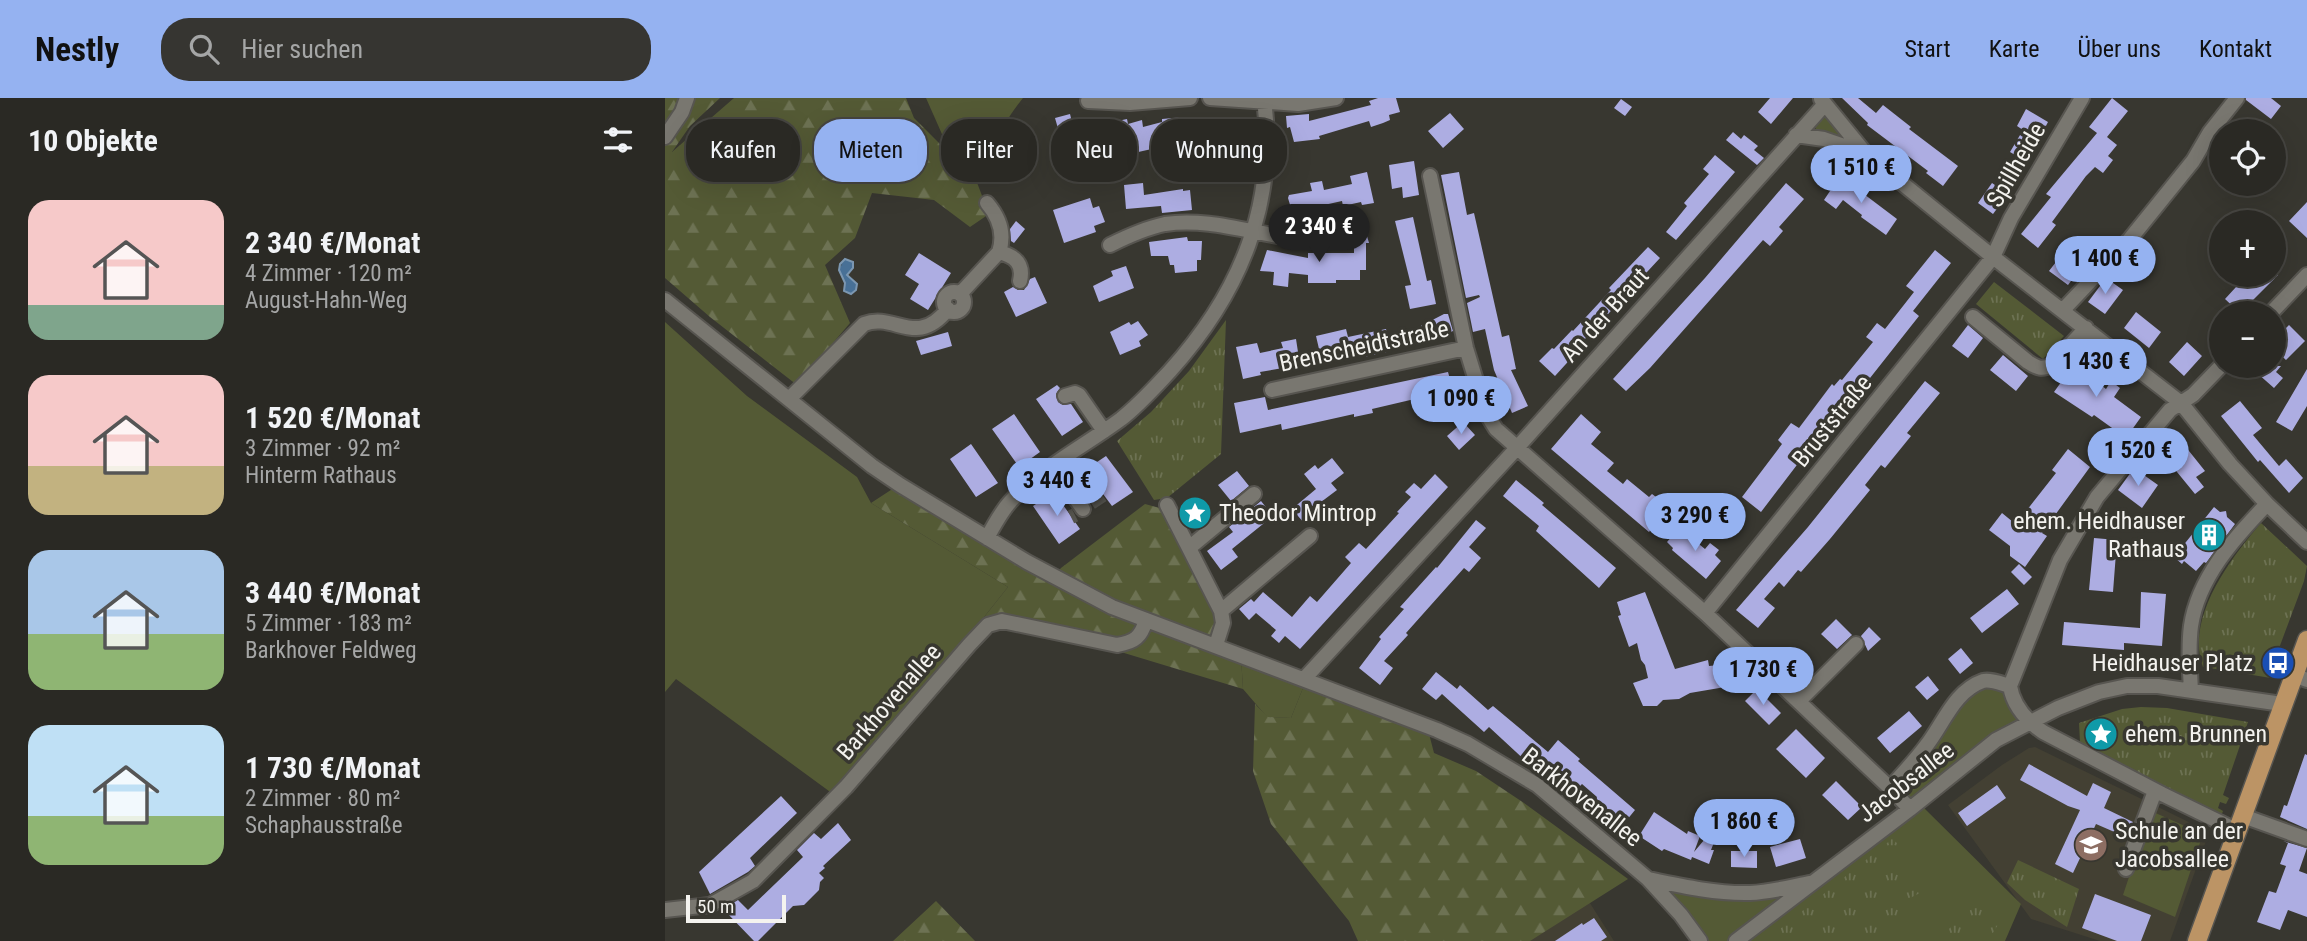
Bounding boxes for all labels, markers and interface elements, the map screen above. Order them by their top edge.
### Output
search box [161,18,651,81]
text: Nestly [35,30,119,69]
icon: search [185,30,223,68]
text: Hier suchen [241,34,363,64]
text: Start [1905,35,1951,63]
text: Karte [1989,35,2039,63]
text: Über uns [2077,35,2161,63]
text: Kontakt [2199,35,2272,63]
street label: Spillheide [1981,118,2051,212]
chip: Kaufen [686,119,800,182]
chip: Mieten [814,119,927,182]
chip: Filter [941,119,1037,182]
chip: Neu [1051,119,1137,182]
chip: Wohnung [1151,119,1287,182]
map controls [2209,119,2286,378]
button: locate [2209,119,2286,196]
icon: filters [599,121,637,159]
text: 10 Objekte [28,123,158,158]
pin: 1 510 € [1796,146,1926,205]
text: 1 510 € [1827,154,1895,181]
pin: 2 340 € [1254,204,1384,264]
button: + [2209,210,2286,287]
text: 2 340 € [1285,213,1353,240]
text: 2 340 €/Monat [245,225,420,260]
icon: home [84,228,168,312]
pin: 1 400 € [2040,236,2170,296]
text: 1 400 € [2071,245,2139,272]
text: 4 Zimmer · 120 m² [245,260,412,287]
street label: An der Braut [1555,262,1655,368]
text: August-Hahn-Weg [245,287,407,314]
button: − [2209,301,2286,378]
street label: Brenscheidtstraße [1277,314,1451,378]
pin: 1 430 € [2031,340,2161,399]
text: 1 430 € [2062,348,2130,375]
street label: Bruststraße [1786,369,1878,473]
pin: 1 090 € [1396,376,1526,436]
text: 1 090 € [1427,385,1495,412]
text: 1 520 €/Monat [245,400,420,435]
icon: home [84,403,168,487]
pin: 1 520 € [2073,428,2203,488]
text: 3 Zimmer · 92 m² [245,435,400,462]
text: 1 520 € [2104,437,2172,464]
pin: 3 440 € [992,458,1122,518]
text: Hinterm Rathaus [245,462,397,489]
text: 3 440 € [1023,467,1091,494]
place icon: Theodor Mintrop [1176,494,1214,532]
pin: 3 290 € [1630,494,1760,553]
place label: Theodor Mintrop [1219,499,1376,527]
text: 3 290 € [1661,502,1729,529]
place label: ehem. Heidhauser Rathaus [2013,507,2185,563]
building icon: ehem. Heidhauser Rathaus [2190,516,2228,554]
text: 3 440 €/Monat [245,575,420,610]
icon: home [84,578,168,662]
text: 5 Zimmer · 183 m² [245,610,412,637]
text: Barkhover Feldweg [245,637,417,664]
street label: Barkhovenallee [831,638,947,766]
bus stop icon: Heidhauser Platz [2259,644,2297,682]
pin: 1 730 € [1698,648,1828,707]
place label: Heidhauser Platz [2092,649,2253,677]
text: 1 730 € [1729,656,1797,683]
place icon: ehem. Brunnen [2082,715,2120,753]
place label: ehem. Brunnen [2125,720,2267,748]
street label: Jacobsallee [1852,736,1960,828]
street label: Barkhovenallee [1517,742,1647,852]
text: 1 730 €/Monat [245,750,420,785]
icon: home [84,753,168,837]
text: 2 Zimmer · 80 m² [245,785,400,812]
pin: 1 860 € [1679,800,1809,859]
text: 1 860 € [1710,808,1778,835]
text: Schaphausstraße [245,812,402,839]
place label: Schule an der Jacobsallee [2115,817,2243,873]
school or university icon: Schule an der Jacobsallee [2072,826,2110,864]
scale bar [686,892,786,924]
text: 50 m [697,895,734,918]

